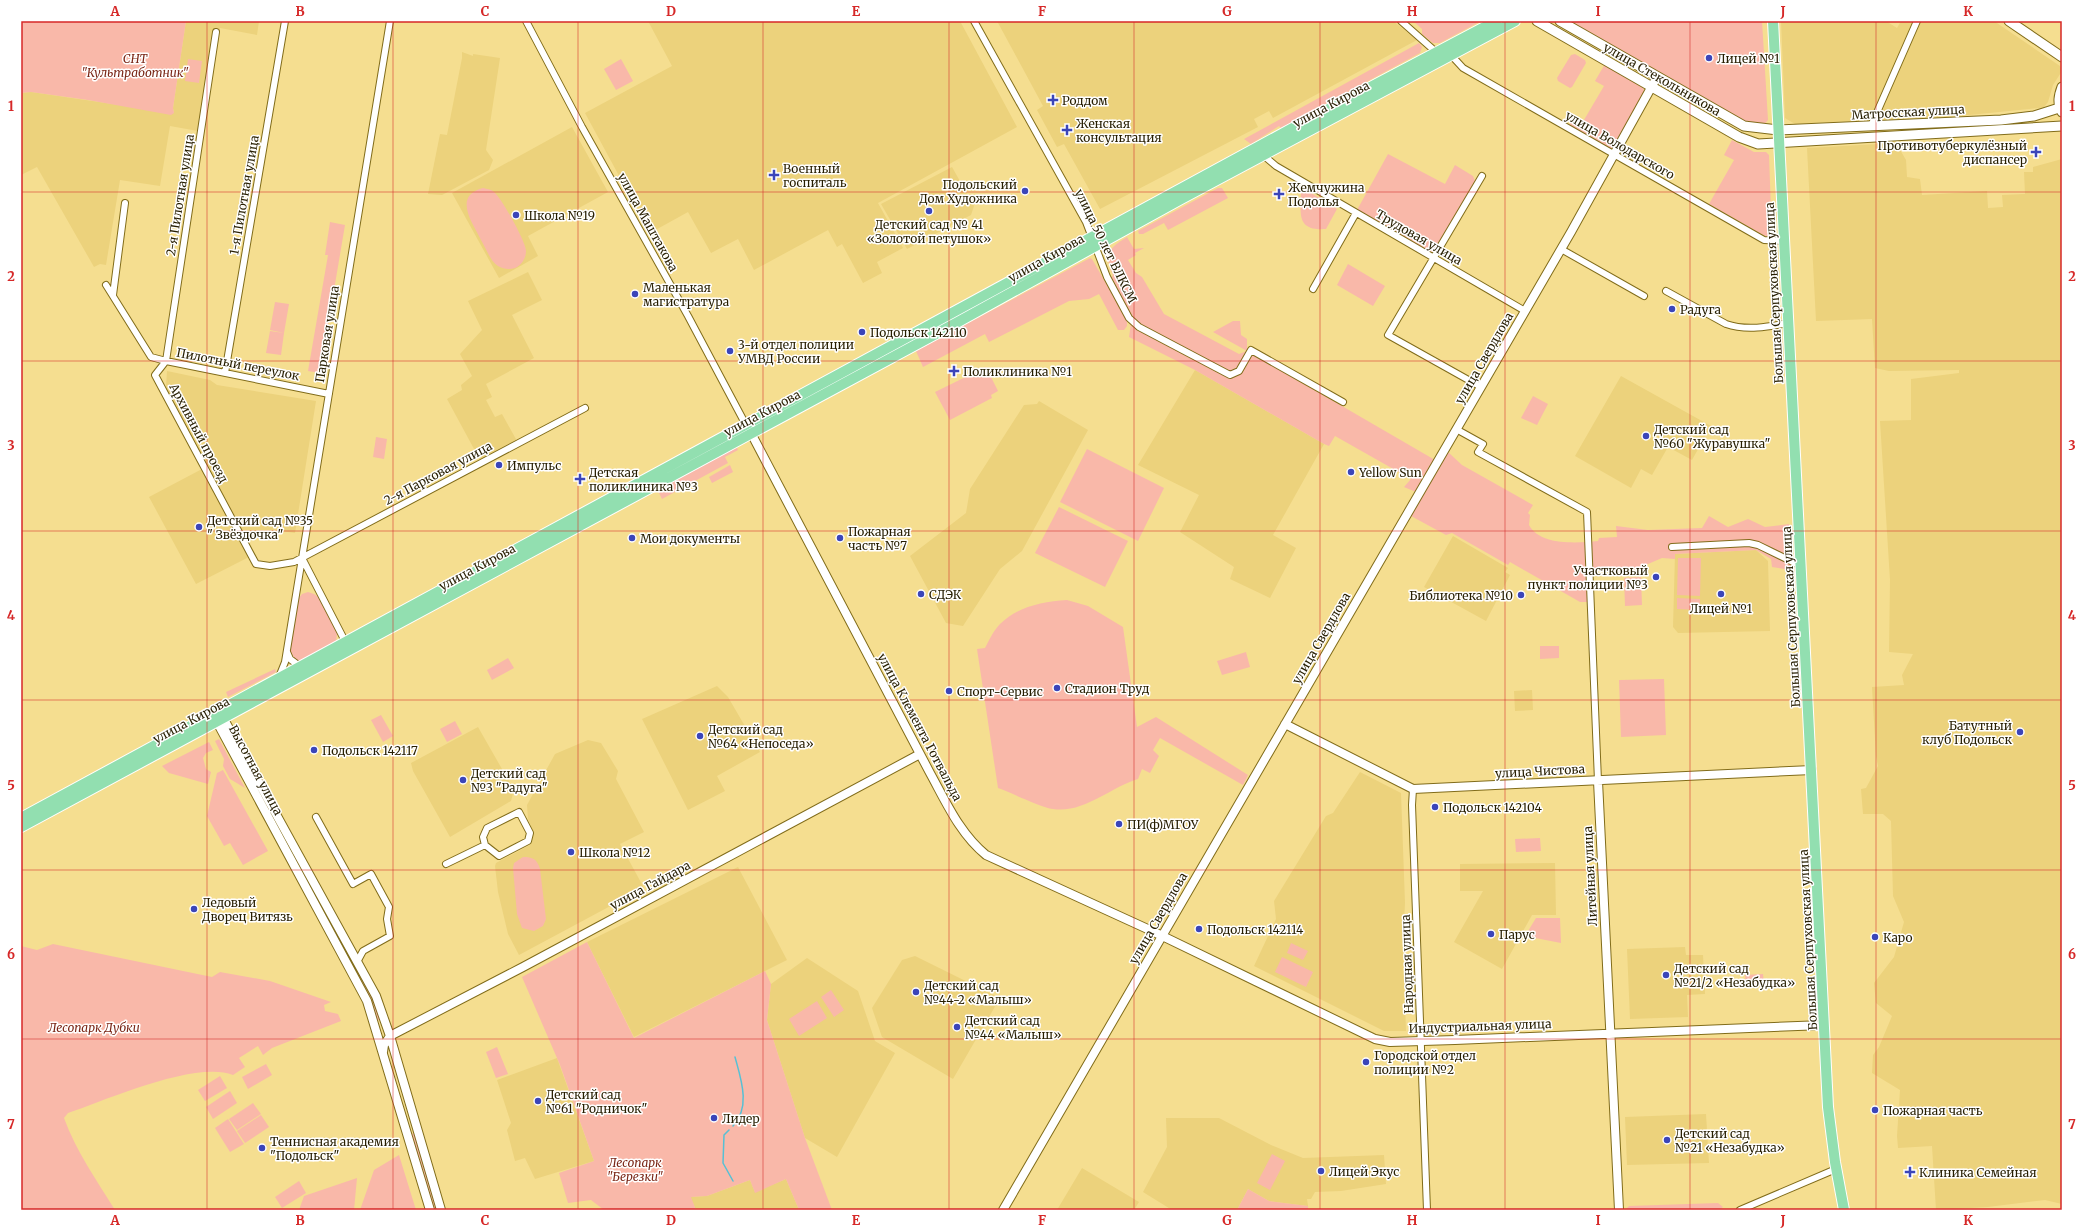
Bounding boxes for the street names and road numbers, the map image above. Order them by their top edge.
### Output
street label: улица Стекольникова [1601,39,1724,119]
street label: улица Кирова [1290,77,1372,130]
street label: Матросская улица [1851,102,1966,122]
street label: улица Володарского [1563,108,1677,182]
street label: 2-я Пилотная улица [163,133,197,257]
street label: 1-я Пилотная улица [226,133,262,256]
street label: улица Маштакова [615,170,682,275]
street label: улица 50 лет ВЛКСМ [1072,186,1140,306]
street label: Большая Серпуховская улица [1762,201,1786,384]
street label: Трудовая улица [1373,206,1465,268]
street label: улица Кирова [1005,231,1087,285]
street label: Парковая улица [312,284,342,384]
street label: улица Свердлова [1452,309,1517,406]
street label: Пилотный переулок [175,345,301,383]
street label: Архивный проезд [166,380,232,485]
street label: улица Кирова [721,386,803,439]
street label: 2-я Парковая улица [381,438,495,508]
street label: Большая Серпуховская улица [1779,525,1803,708]
street label: улица Кирова [436,540,518,593]
street label: улица Свердлова [1289,589,1354,686]
street label: улица Клемента Готвальда [875,651,966,804]
street label: улица Кирова [150,693,232,746]
street label: Высотная улица [226,722,286,818]
street label: улица Чистова [1495,761,1586,781]
street label: Литейная улица [1580,825,1600,926]
street label: Большая Серпуховская улица [1796,848,1820,1031]
street label: улица Гайдара [607,857,693,913]
street label: улица Свердлова [1126,869,1191,966]
street label: Народная улица [1398,914,1416,1014]
street label: Индустриальная улица [1408,1016,1552,1036]

